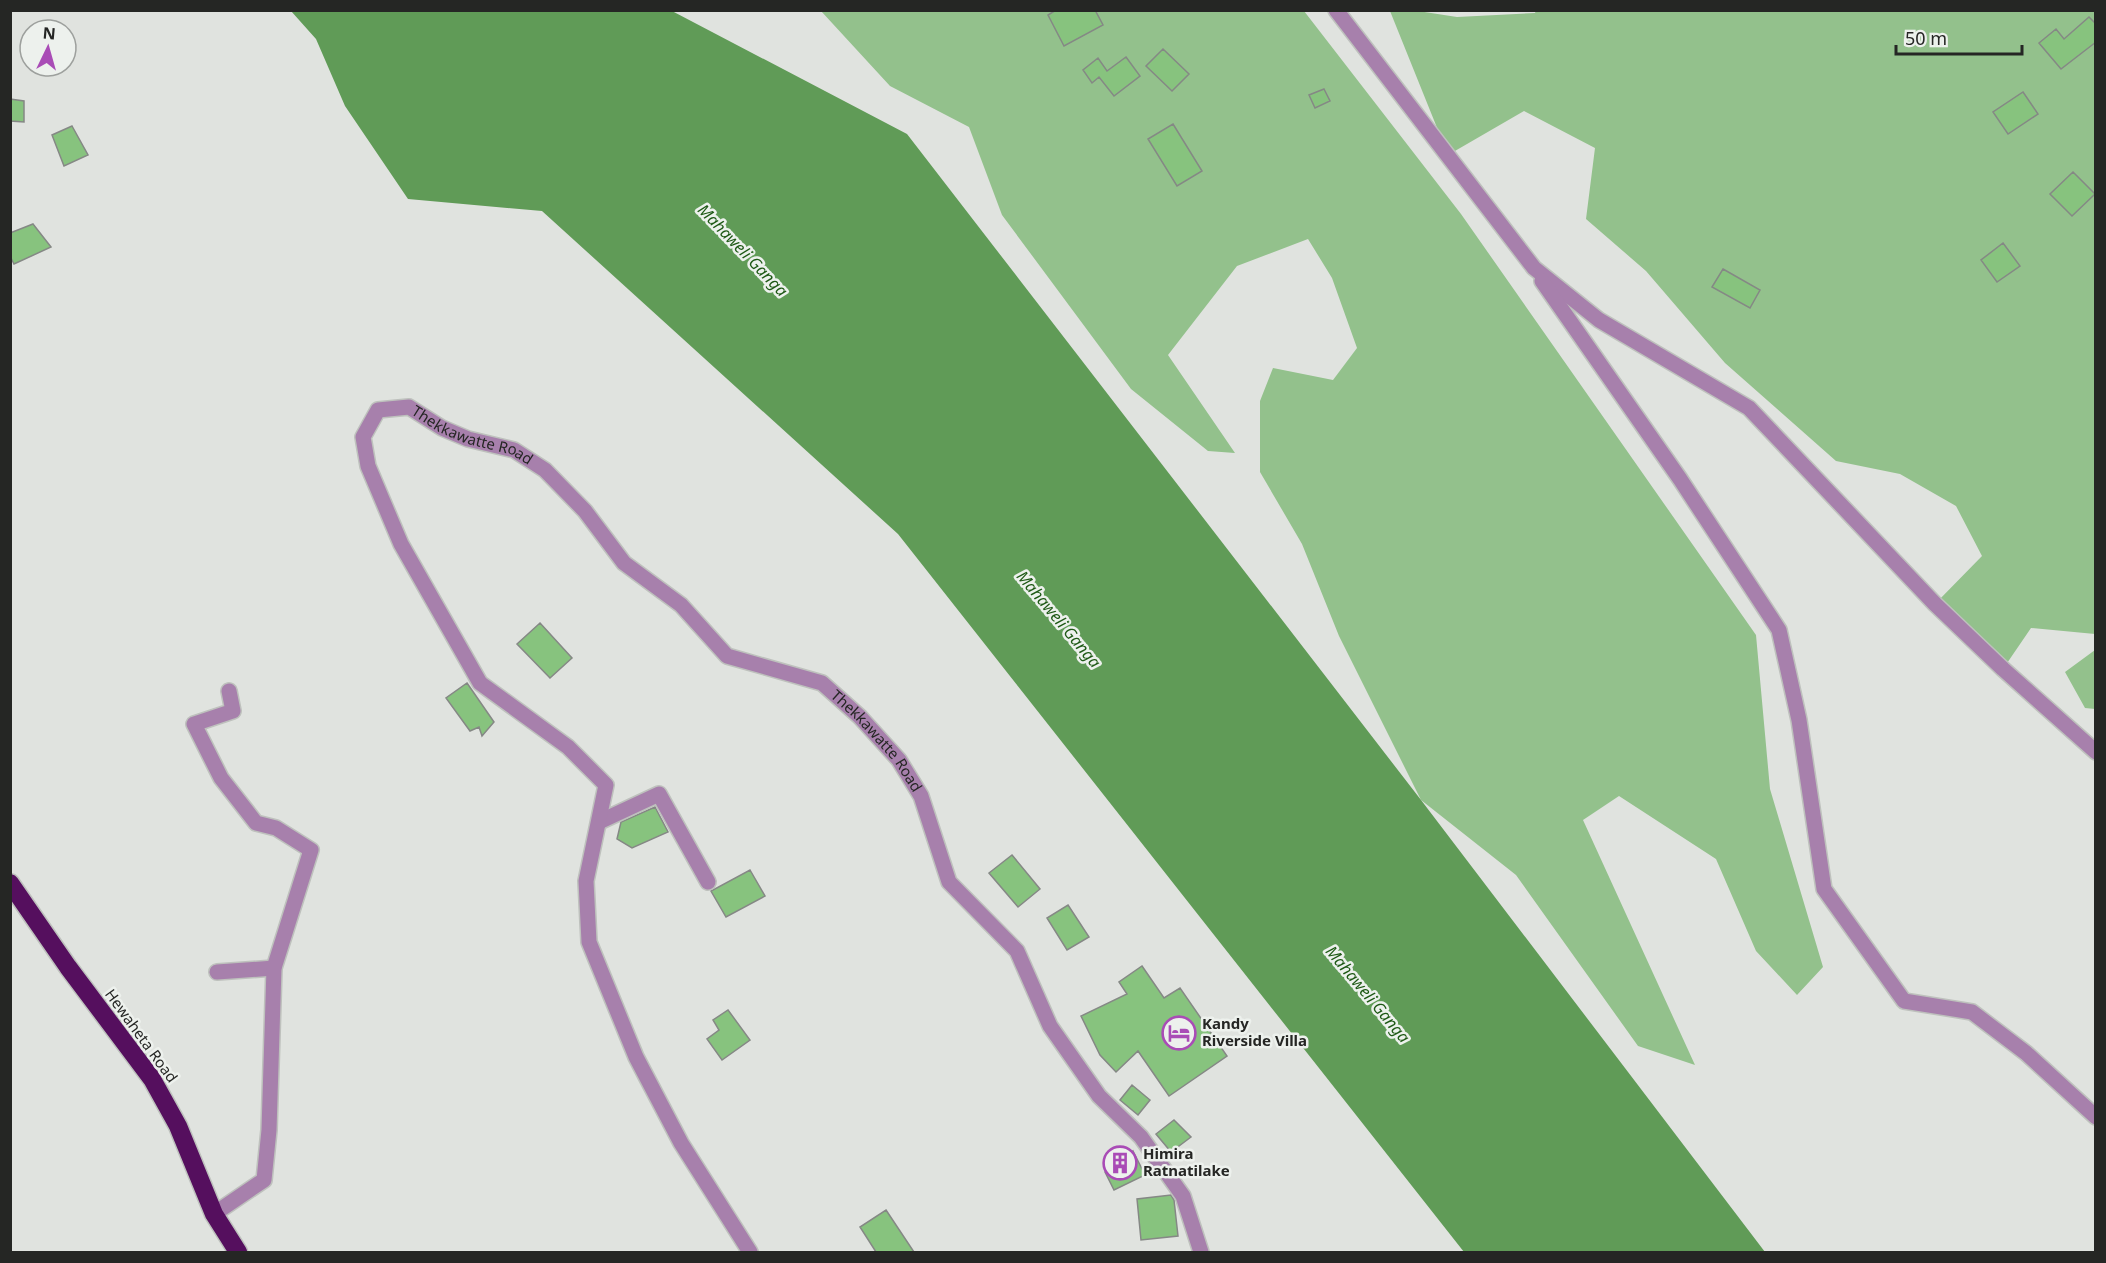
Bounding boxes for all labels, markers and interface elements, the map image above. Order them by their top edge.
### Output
north arrow [18,18,78,78]
scale bar [1896,18,2022,56]
text: N [42,22,57,45]
text: 50 m [1905,26,1947,50]
water label: Mahaweli Ganga [693,199,793,301]
street label: Thekkawatte Road [408,400,537,469]
water label: Mahaweli Ganga [1012,566,1106,672]
street label: Thekkawatte Road [827,685,927,795]
water label: Mahaweli Ganga [1321,941,1415,1047]
street label: Hewaheta Road [101,985,183,1086]
place label: Kandy Riverside Villa [1202,1013,1307,1050]
hotel icon: Kandy Riverside Villa [1161,1015,1197,1051]
place label: Himira Ratnatilake [1143,1143,1230,1180]
building icon: Himira Ratnatilake [1102,1145,1138,1181]

